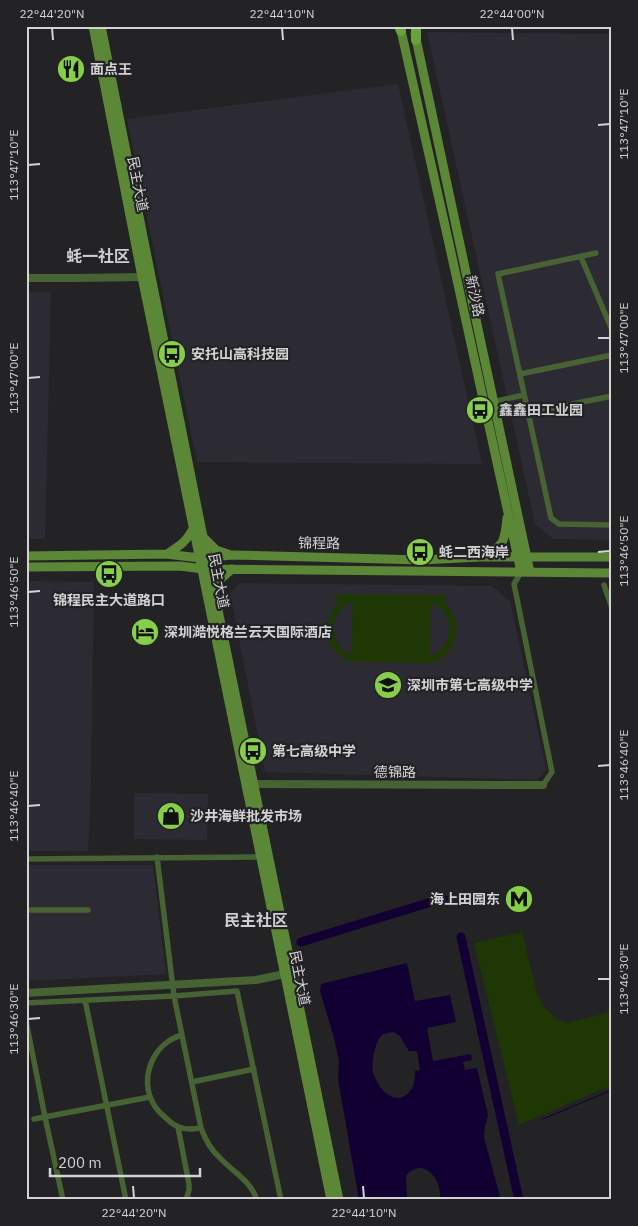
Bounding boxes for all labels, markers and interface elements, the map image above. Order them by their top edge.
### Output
text: 22°44'20"N [19,6,85,21]
text: 22°44'10"N [249,6,315,21]
text: 22°44'00"N [479,6,545,21]
restaurant icon: 面点王 [56,54,86,84]
place label: 面点王 [90,60,132,78]
text: 113°47'10"E [616,89,631,159]
text: 113°47'10"E [6,130,21,200]
street label: 民主大道 [124,155,152,213]
district label: 蚝一社区 [66,246,130,266]
street label: 新沙路 [462,274,488,318]
text: 113°47'00"E [616,303,631,373]
bus stop icon: 安托山高科技园 [157,339,187,369]
text: 113°47'00"E [6,343,21,413]
place label: 安托山高科技园 [191,345,289,363]
bus stop icon: 鑫鑫田工业园 [465,395,495,425]
place label: 鑫鑫田工业园 [499,401,583,419]
text: 113°46'50"E [616,516,631,586]
street label: 锦程路 [298,534,340,552]
bus stop icon: 蚝二西海岸 [405,537,435,567]
place label: 蚝二西海岸 [439,543,509,561]
street label: 民主大道 [205,552,233,610]
text: 113°46'50"E [6,557,21,627]
bus stop icon: 锦程民主大道路口 [94,559,124,589]
place label: 锦程民主大道路口 [53,591,165,609]
hotel icon: 深圳澔悦格兰云天国际酒店 [130,617,160,647]
place label: 深圳澔悦格兰云天国际酒店 [164,623,332,641]
school or university icon: 深圳市第七高级中学 [373,670,403,700]
place label: 深圳市第七高级中学 [407,676,533,694]
text: 113°46'40"E [616,730,631,800]
bus stop icon: 第七高级中学 [238,736,268,766]
place label: 第七高级中学 [272,742,356,760]
street label: 德锦路 [374,763,416,781]
text: 113°46'40"E [6,771,21,841]
shop icon: 沙井海鲜批发市场 [156,801,186,831]
place label: 沙井海鲜批发市场 [190,807,302,825]
metro station icon: 海上田园东 [504,884,534,914]
place label: 海上田园东 [430,890,500,908]
district label: 民主社区 [224,910,288,930]
text: 113°46'30"E [616,944,631,1014]
street label: 民主大道 [286,949,314,1007]
text: 113°46'30"E [6,984,21,1054]
scale bar [50,1146,200,1178]
text: 200 m [58,1153,102,1172]
text: 22°44'20"N [101,1205,167,1220]
text: 22°44'10"N [331,1205,397,1220]

